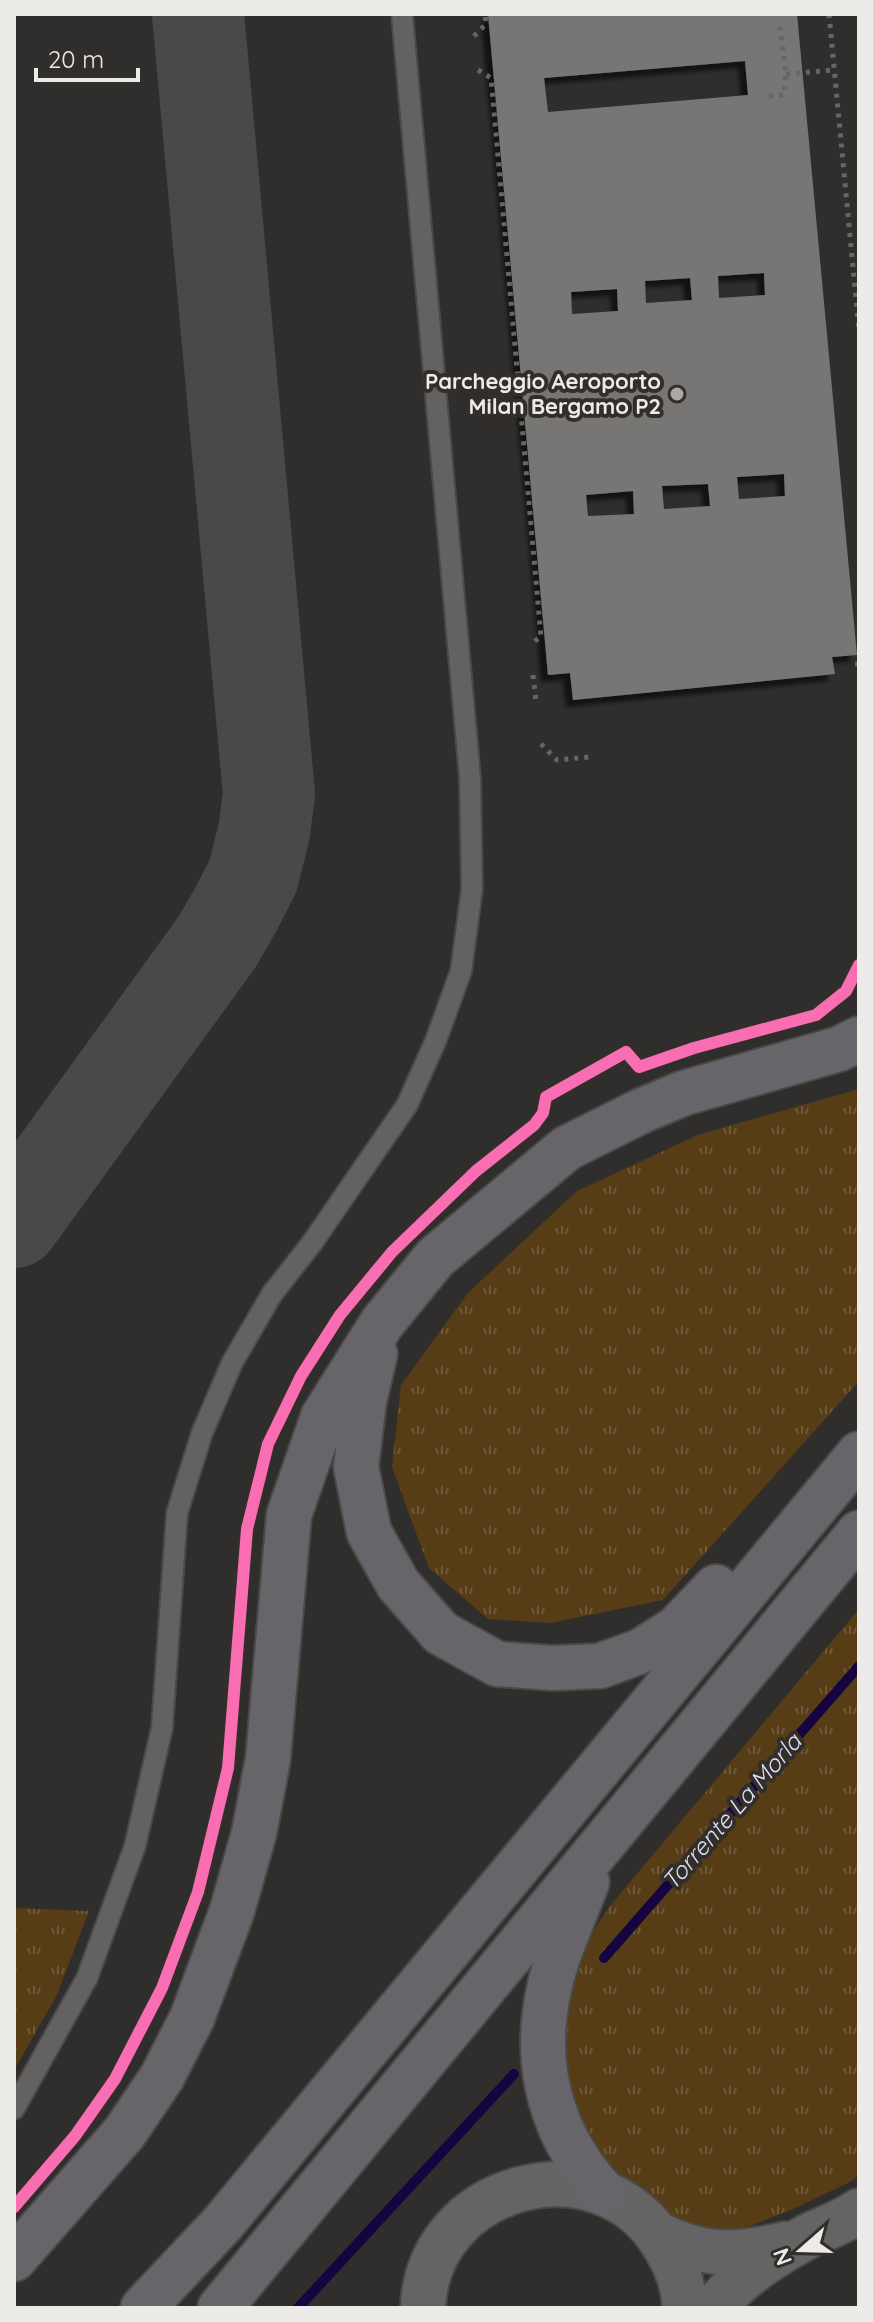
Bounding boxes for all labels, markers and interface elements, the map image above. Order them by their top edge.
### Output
scale bar [36,32,138,82]
text: 20 m [48,44,104,74]
place label: Parcheggio Aeroporto Milan Bergamo P2 [425,367,661,420]
marker: Parcheggio Aeroporto Milan Bergamo P2 [668,385,686,403]
water label: Torrente La Morla [655,1726,808,1896]
north arrow [761,2210,841,2290]
text: N [766,2244,798,2269]

